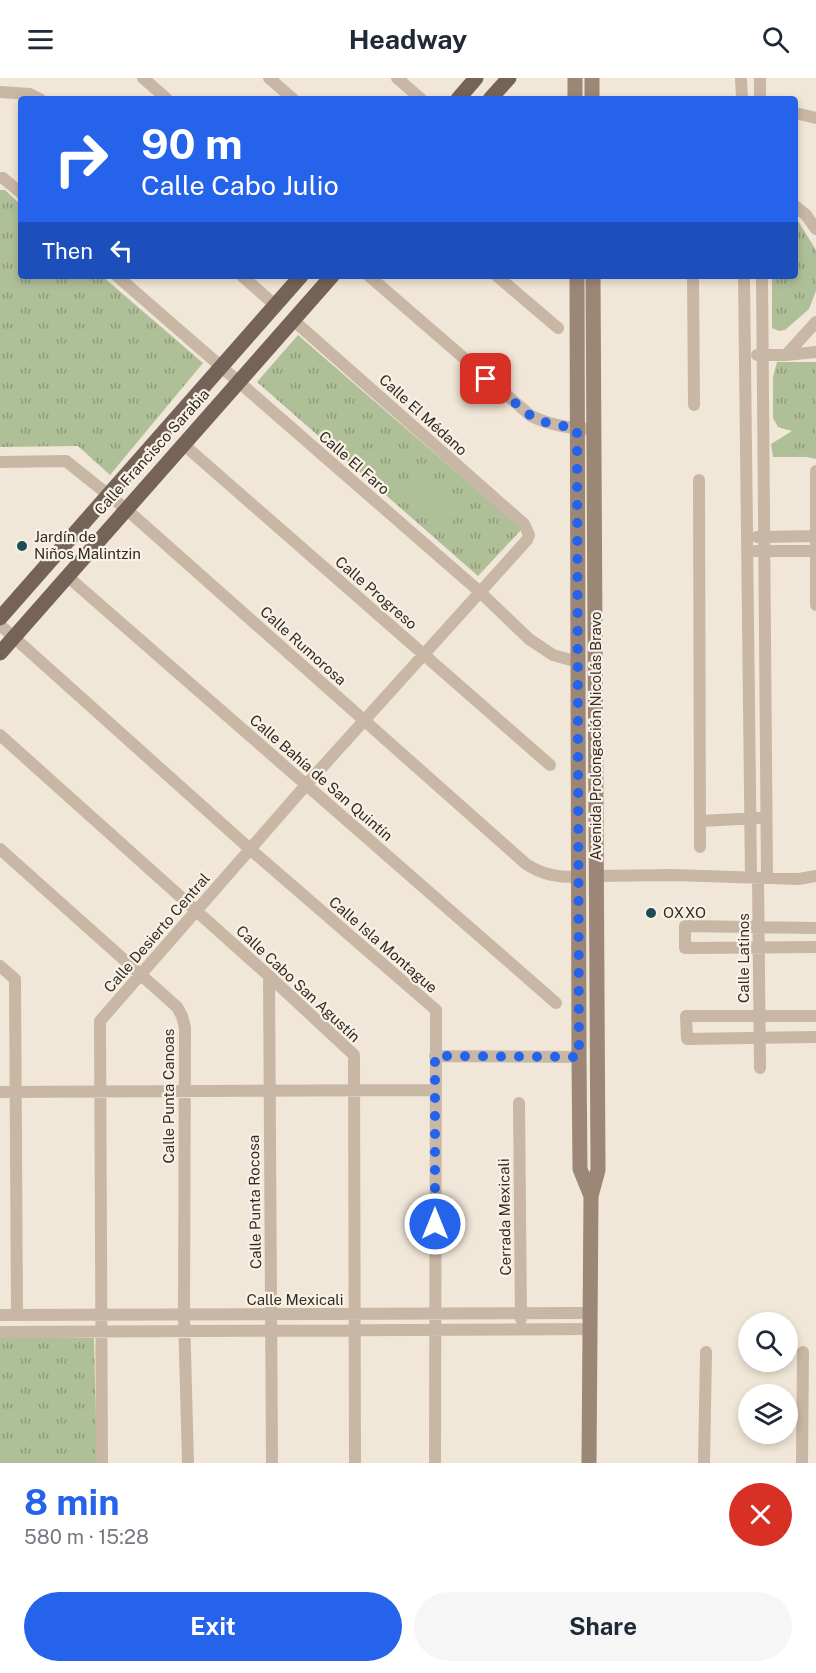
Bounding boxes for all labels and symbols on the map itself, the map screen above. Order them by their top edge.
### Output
pin [460,353,511,404]
street label: Calle El Médano [376,371,471,459]
street label: Calle Francisco Sarabia [91,385,213,518]
street label: Calle El Faro [316,427,393,498]
place label: Jardín de Niños Malintzin [34,528,141,562]
marker: Jardín de Niños Malintzin [15,539,29,553]
street label: Calle Progreso [332,553,421,633]
street label: Calle Rumorosa [257,603,350,689]
street label: Avenida Prolongación Nicolás Bravo [587,611,604,861]
street label: Calle Bahía de San Quintín [247,711,396,844]
street label: Calle Desierto Central [100,870,213,996]
street label: Calle Isla Montague [326,893,441,996]
place label: OXXO [663,904,706,921]
marker: OXXO [644,906,658,920]
street label: Calle Latinos [735,913,752,1003]
street label: Calle Cabo San Agustín [233,922,364,1045]
street label: Calle Punta Canoas [160,1029,177,1163]
street label: Calle Punta Rocosa [245,1135,264,1269]
street label: Cerrada Mexicali [495,1158,514,1276]
position arrow [403,1192,467,1256]
street label: Calle Mexicali [247,1291,343,1308]

